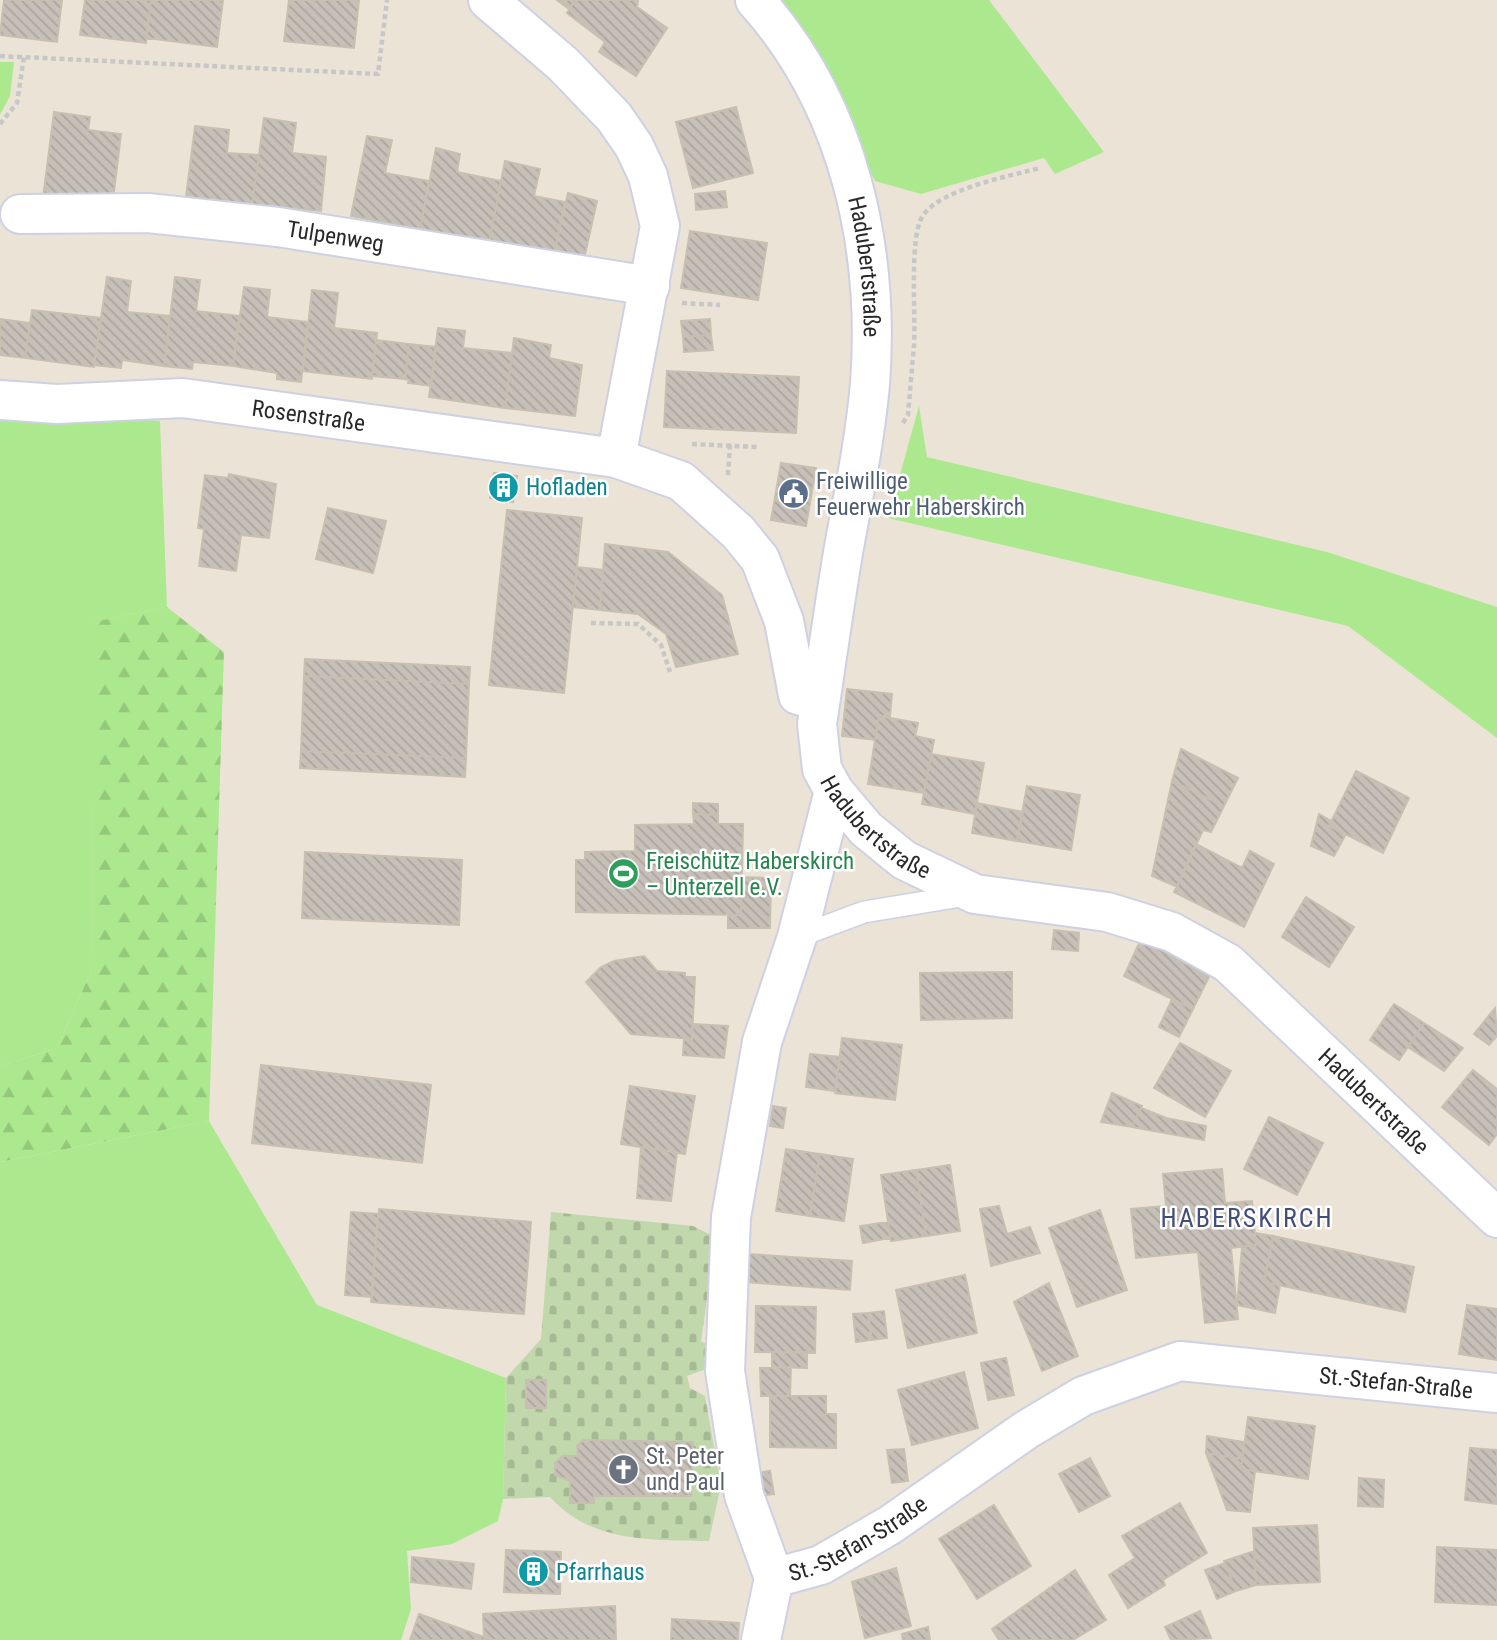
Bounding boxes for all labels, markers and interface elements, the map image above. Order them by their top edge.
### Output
street label: Hadubertstraße [842,193,885,337]
street label: Tulpenweg [285,216,386,258]
street label: Rosenstraße [250,395,367,437]
place label: Freiwillige Feuerwehr Haberskirch [816,468,1025,521]
building icon: Hofladen [486,470,520,504]
place label: Hofladen [526,474,608,501]
public building icon: Freiwillige Feuerwehr Haberskirch [776,477,810,511]
street label: Hadubertstraße [814,771,935,885]
place label: Freischütz Haberskirch – Unterzell e.V. [646,848,854,901]
sports icon: Freischütz Haberskirch – Unterzell e.V. [606,857,640,891]
street label: Hadubertstraße [1313,1043,1434,1160]
district label: HABERSKIRCH [1160,1203,1334,1233]
street label: St.-Stefan-Straße [1318,1362,1474,1404]
place label: St. Peter und Paul [646,1443,725,1496]
church icon: St. Peter und Paul [606,1452,640,1486]
street label: St.-Stefan-Straße [786,1490,932,1587]
building icon: Pfarrhaus [516,1555,550,1589]
place label: Pfarrhaus [556,1559,645,1586]

